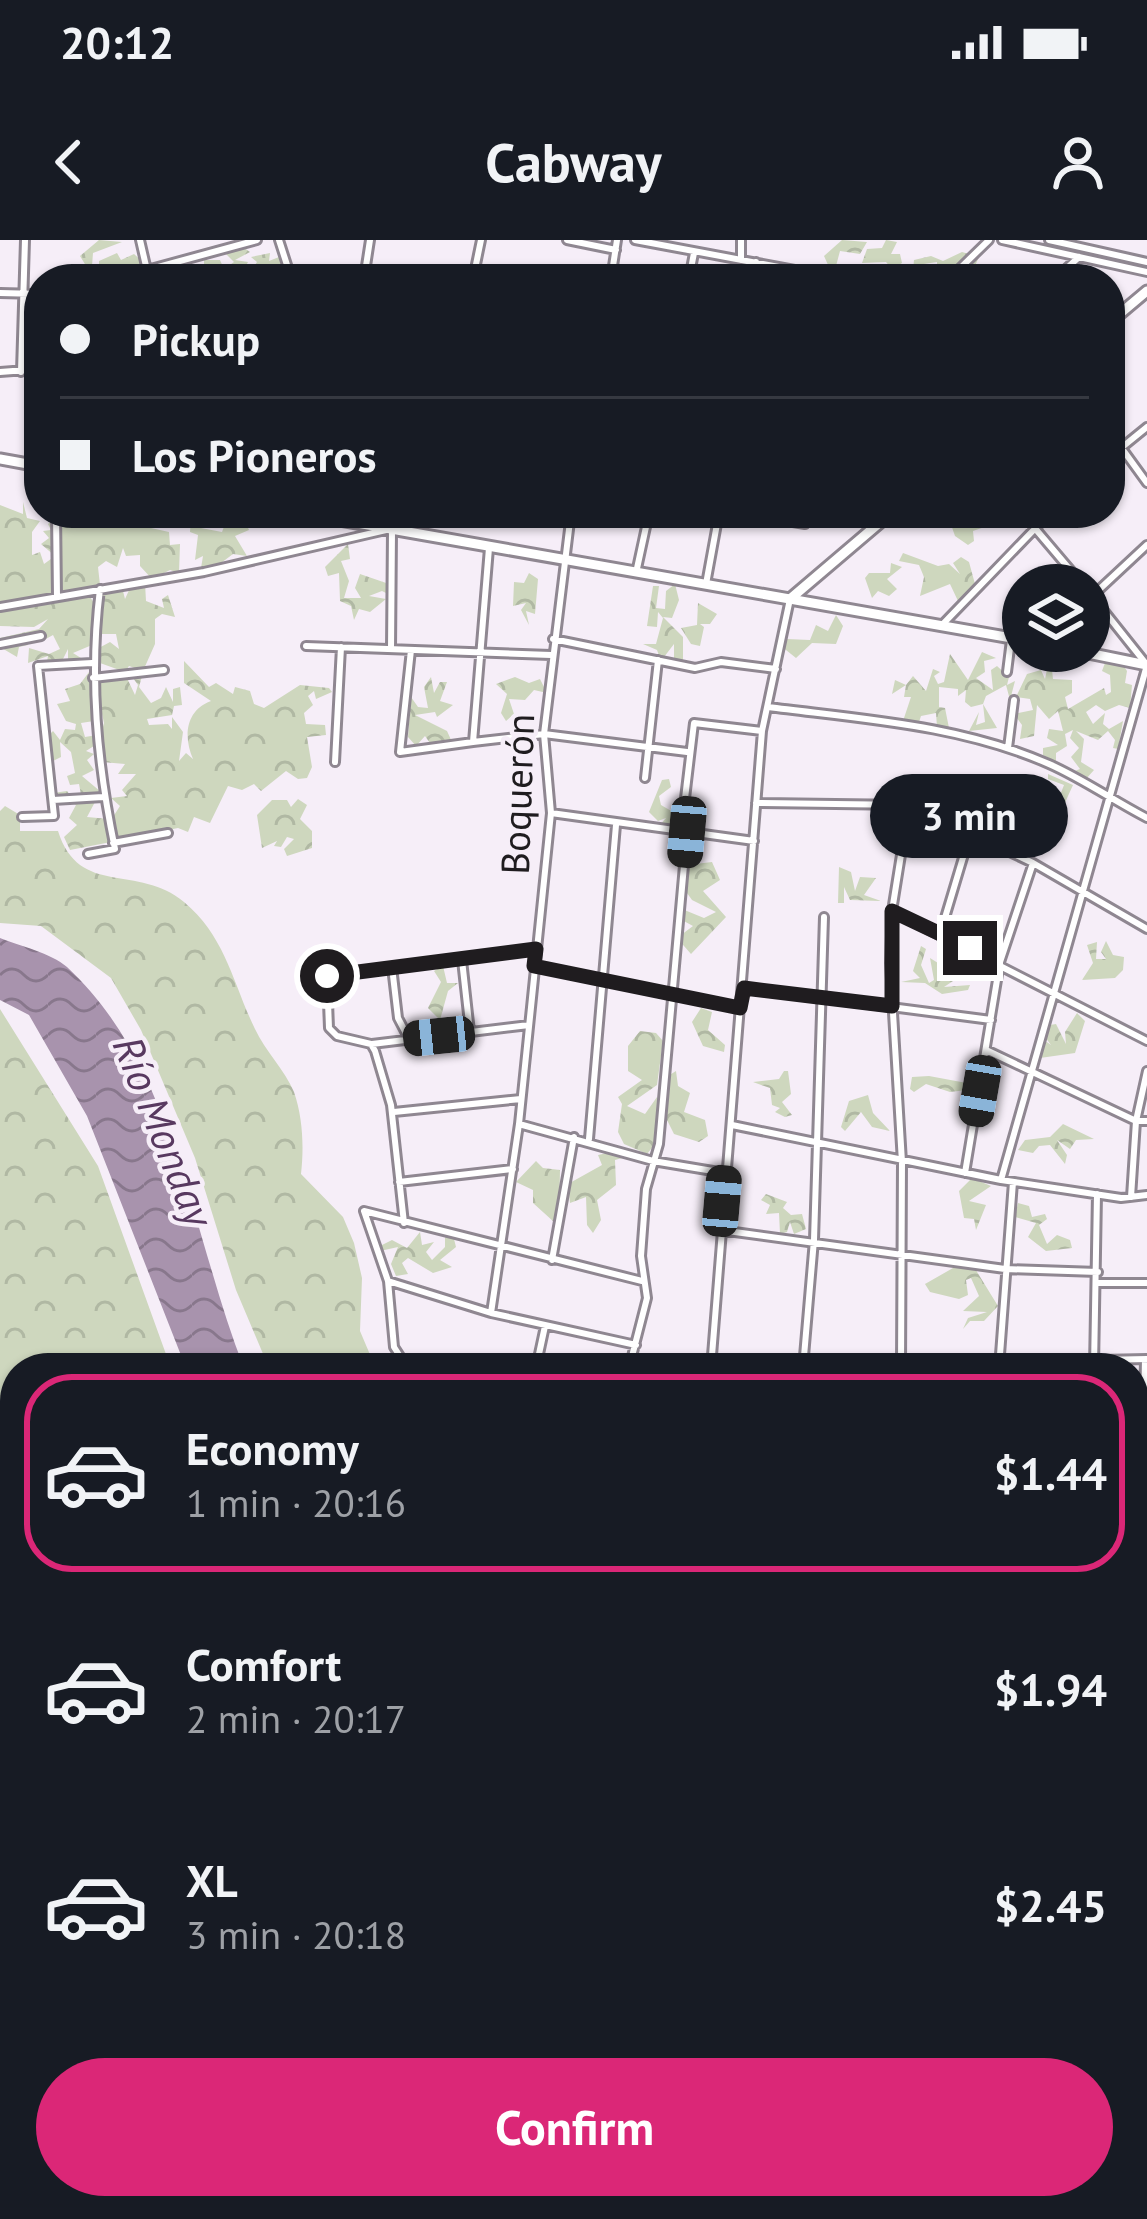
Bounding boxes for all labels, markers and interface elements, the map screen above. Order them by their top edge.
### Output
text: 20:12 [60,13,174,71]
text: Cabway [485,127,662,197]
icon: back [36,129,102,195]
icon: person [1045,129,1111,195]
text: Pickup [132,310,260,368]
text: Los Pioneros [132,426,376,484]
map controls [1002,564,1110,672]
button: layers [1002,564,1110,672]
street label: Boquerón [489,713,545,875]
callout: 3 min [871,774,1069,858]
text: 3 min [921,790,1017,841]
car [666,795,708,869]
route end [943,921,997,975]
route start [300,949,354,1003]
car [401,1014,477,1058]
water label: Río Monday [101,1028,228,1237]
car [956,1052,1004,1130]
car [701,1164,743,1238]
icon: car [42,1419,150,1527]
text: Economy [186,1419,359,1477]
text: $1.44 [994,1444,1107,1502]
text: 1 min · 20:16 [186,1477,406,1528]
icon: car [42,1635,150,1743]
text: Comfort [186,1635,341,1693]
text: $1.94 [994,1660,1107,1718]
text: 2 min · 20:17 [186,1693,406,1744]
icon: car [42,1851,150,1959]
text: XL [186,1851,238,1909]
text: $2.45 [994,1876,1107,1934]
text: 3 min · 20:18 [186,1909,406,1960]
button: Confirm [36,2058,1113,2196]

